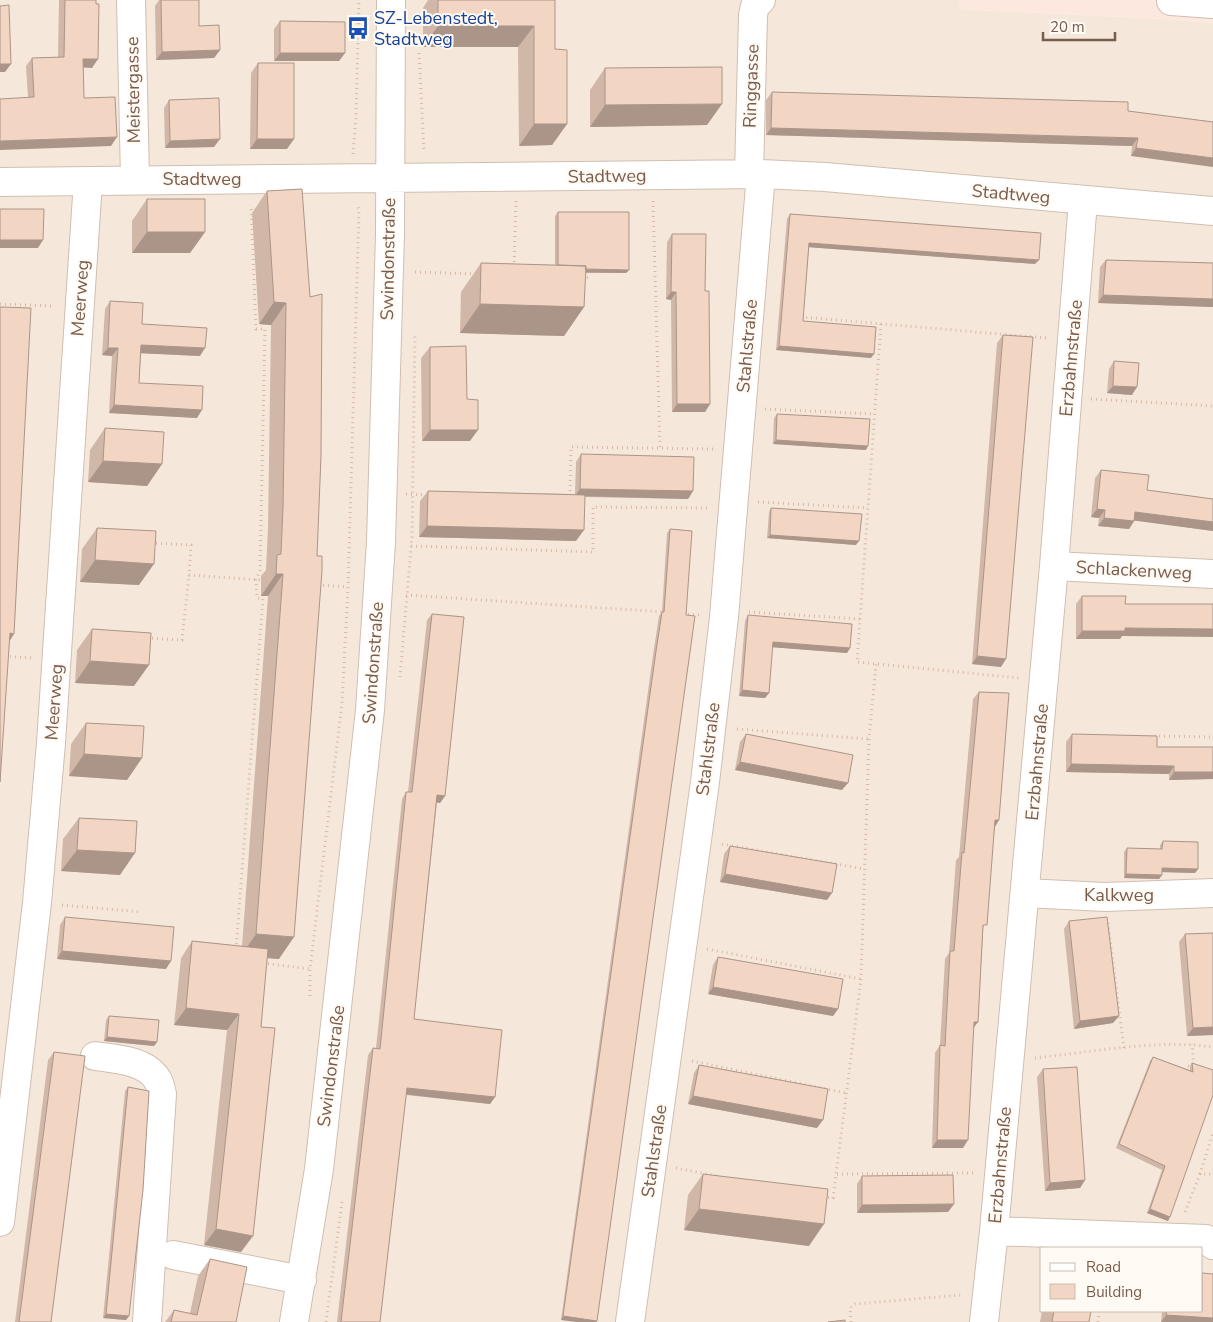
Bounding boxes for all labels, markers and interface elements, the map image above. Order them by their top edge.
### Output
place label: SZ-Lebenstedt, Stadtweg [374,6,498,51]
scale bar [1043,10,1116,42]
bus stop icon: SZ-Lebenstedt, Stadtweg [345,15,371,41]
text: 20 m [1050,17,1085,37]
street label: Meistergasse [120,36,146,144]
street label: Ringgasse [738,44,764,128]
street label: Stadtweg [567,163,647,189]
street label: Stadtweg [163,167,241,191]
street label: Stadtweg [971,179,1051,209]
street label: Swindonstraße [375,197,401,321]
street label: Meerweg [65,259,95,337]
street label: Stahlstraße [731,298,763,394]
street label: Erzbahnstraße [1054,299,1088,417]
street label: Schlackenweg [1075,555,1193,585]
street label: Swindonstraße [357,601,389,725]
street label: Meerweg [39,663,69,741]
street label: Stahlstraße [690,701,726,797]
street label: Erzbahnstraße [1020,703,1054,821]
street label: Kalkweg [1084,883,1154,907]
street label: Swindonstraße [312,1004,350,1128]
street label: Stahlstraße [636,1103,672,1199]
street label: Erzbahnstraße [983,1106,1017,1224]
legend [1040,1247,1203,1312]
text: Road [1086,1257,1121,1277]
text: Building [1086,1282,1142,1302]

